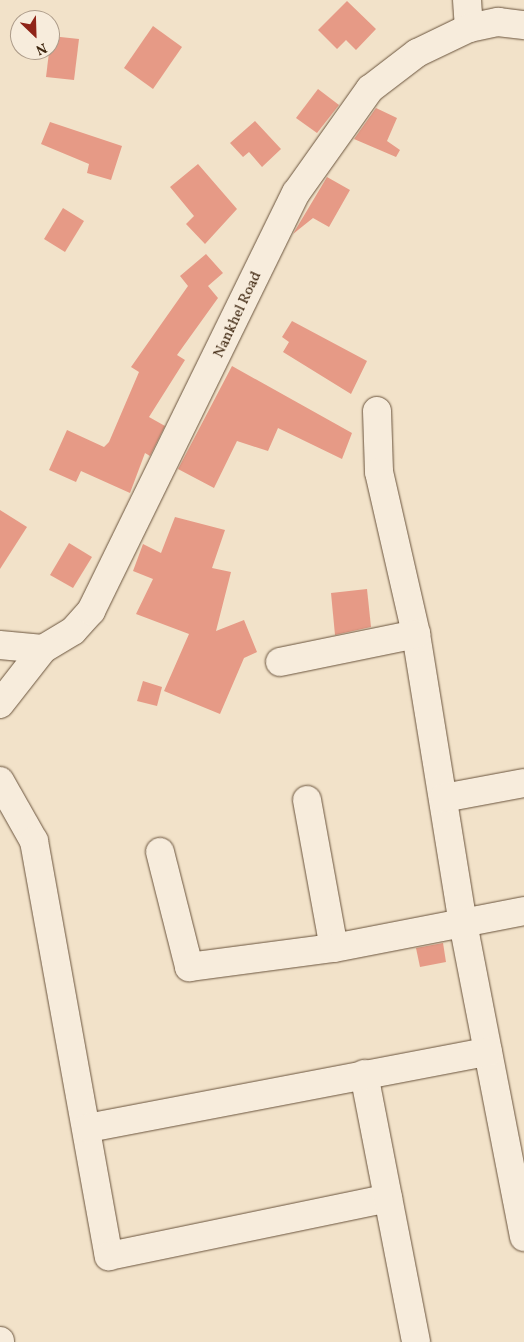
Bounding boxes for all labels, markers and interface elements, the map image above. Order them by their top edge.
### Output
north arrow [10,10,60,60]
text: N [32,37,49,59]
street label: Nankhel Road [210,269,266,361]

